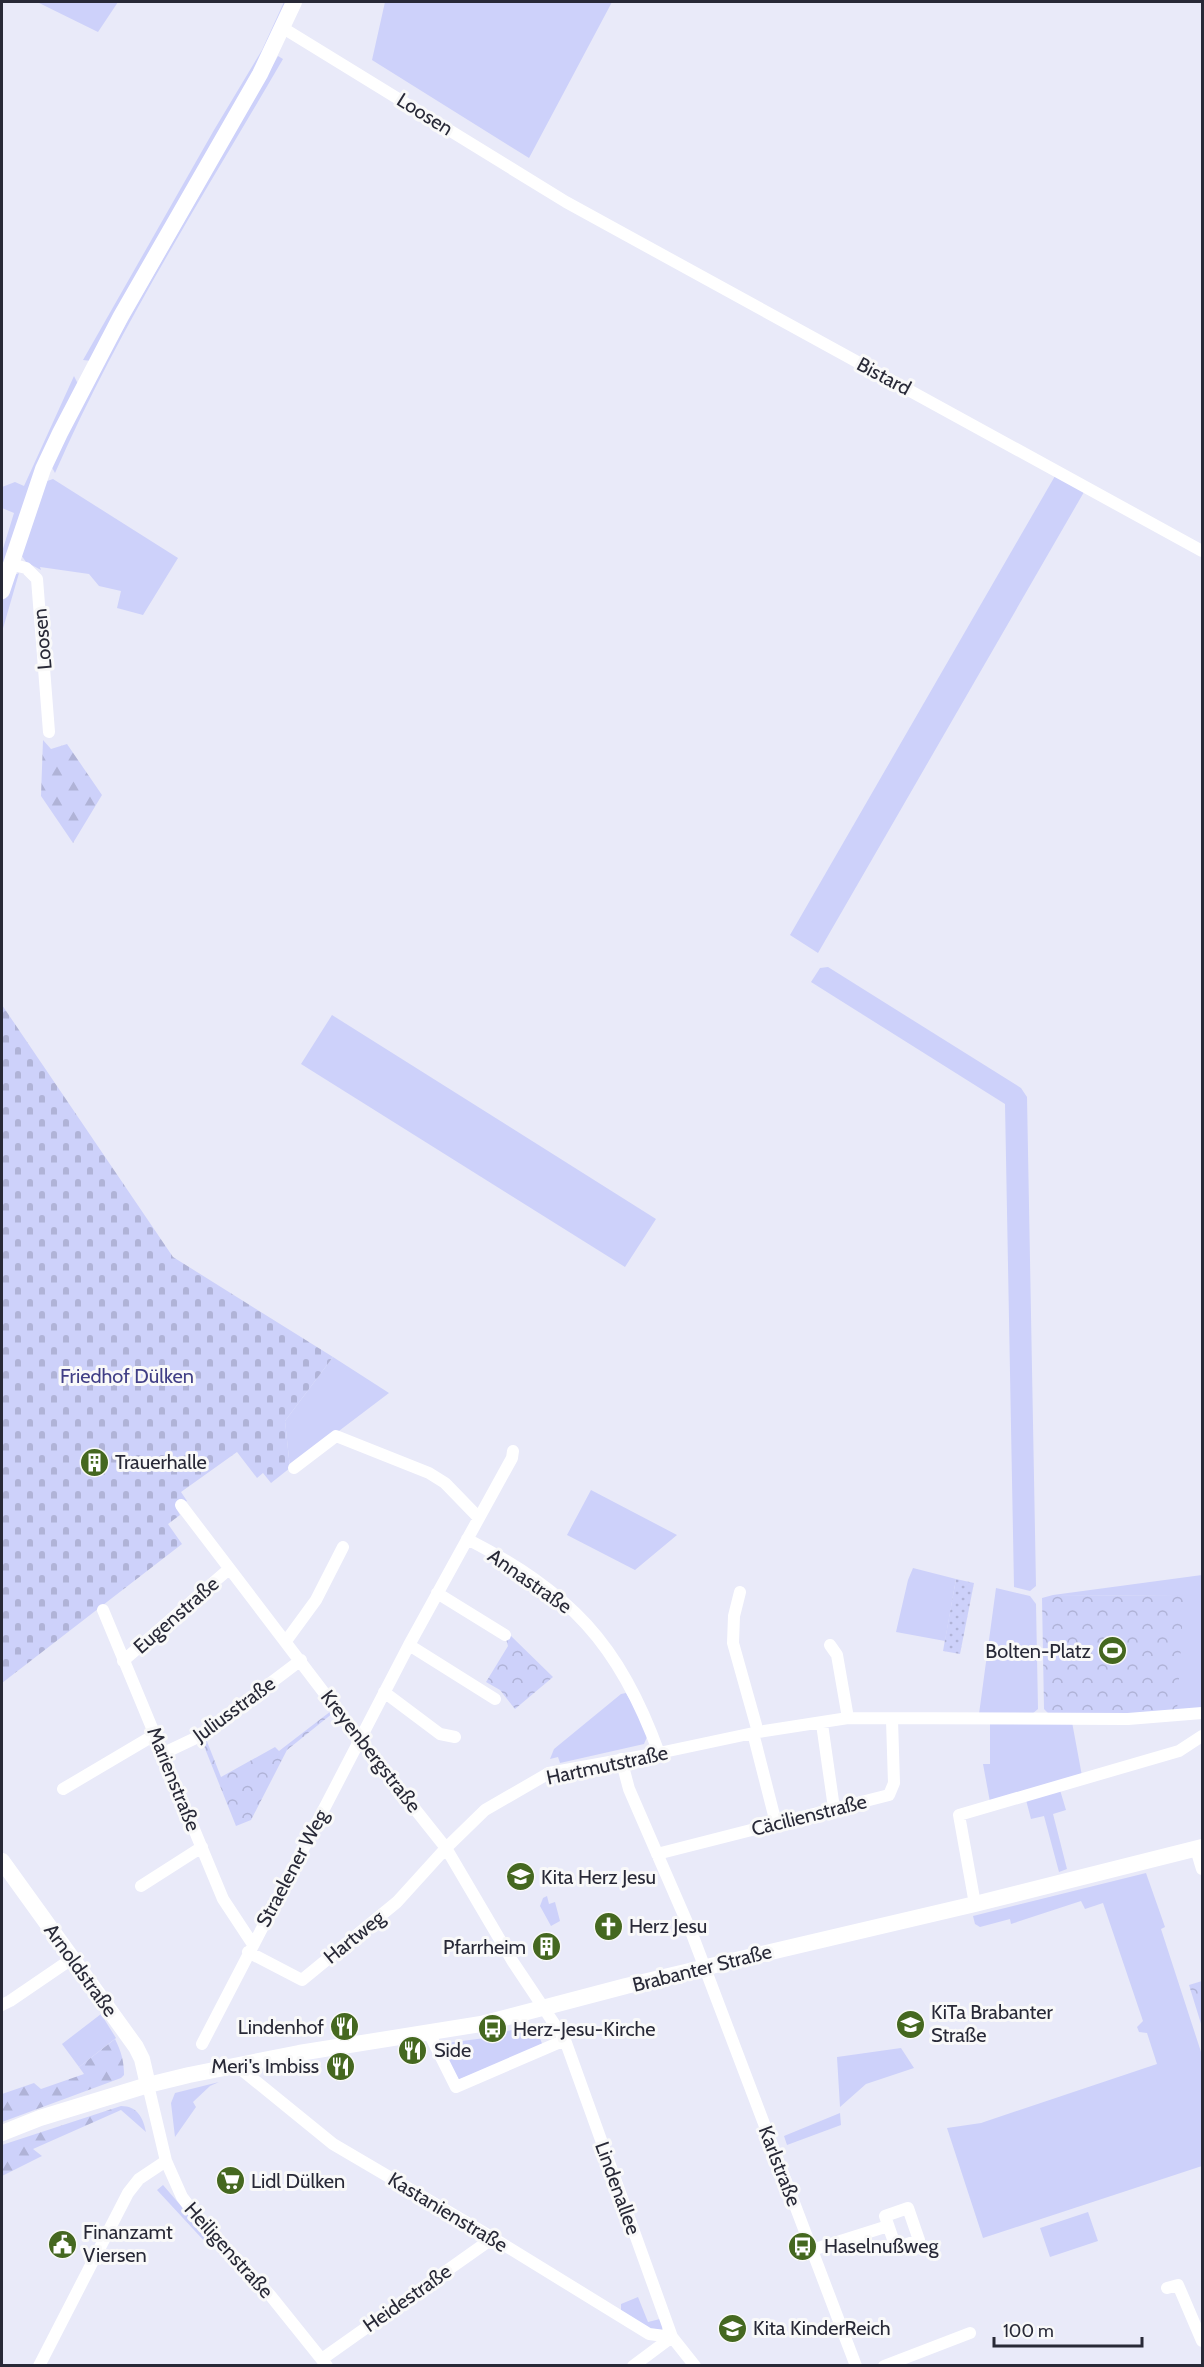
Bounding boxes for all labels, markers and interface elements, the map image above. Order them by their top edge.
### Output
street label: Loosen [393,88,457,140]
street label: Bistard [853,352,915,400]
street label: Loosen [27,607,57,671]
park label: Friedhof Dülken [60,1364,194,1388]
building icon: Trauerhalle [78,1446,110,1478]
place label: Trauerhalle [115,1450,207,1474]
street label: Annastraße [483,1543,577,1619]
street label: Eugenstraße [128,1571,224,1659]
sports icon: Bolten-Platz [1096,1635,1128,1667]
place label: Bolten-Platz [985,1639,1091,1663]
street label: Juliusstraße [187,1671,280,1747]
street label: Kreyenbergstraße [316,1685,426,1817]
street label: Marienstraße [142,1723,206,1835]
street label: Hartmutstraße [544,1740,670,1790]
street label: Cäcilienstraße [749,1789,869,1841]
street label: Straelener Weg [251,1804,333,1931]
school or university icon: Kita Herz Jesu [504,1861,536,1893]
place label: Kita Herz Jesu [541,1865,656,1889]
street label: Hartweg [319,1905,390,1969]
church icon: Herz Jesu [592,1910,624,1942]
place label: Herz Jesu [629,1914,707,1938]
street label: Arnoldstraße [39,1919,123,2021]
building icon: Pfarrheim [531,1931,563,1963]
place label: Pfarrheim [443,1935,526,1959]
street label: Brabanter Straße [630,1939,774,1997]
place label: KiTa Brabanter Straße [931,2000,1054,2047]
school or university icon: KiTa Brabanter Straße [894,2008,926,2040]
restaurant icon: Lindenhof [329,2011,361,2043]
bus stop icon: Herz-Jesu-Kirche [476,2013,508,2045]
place label: Lindenhof [238,2015,324,2039]
place label: Herz-Jesu-Kirche [513,2017,656,2041]
restaurant icon: Side [397,2034,429,2066]
place label: Side [434,2038,471,2062]
restaurant icon: Meri's Imbiss [324,2050,356,2082]
place label: Meri's Imbiss [211,2054,319,2078]
street label: Karlstraße [754,2122,806,2210]
street label: Lindenallee [590,2138,646,2238]
supermarket icon: Lidl Dülken [214,2165,246,2197]
street label: Kastanienstraße [384,2167,512,2257]
place label: Lidl Dülken [251,2169,345,2193]
street label: Heiligenstraße [180,2197,278,2303]
place label: Finanzamt Viersen [83,2220,173,2267]
public building icon: Finanzamt Viersen [46,2228,78,2260]
bus stop icon: Haselnußweg [787,2230,819,2262]
place label: Haselnußweg [824,2234,939,2258]
street label: Heidestraße [358,2259,456,2337]
scale bar [994,2310,1142,2348]
school or university icon: Kita KinderReich [716,2312,748,2344]
place label: Kita KinderReich [753,2316,891,2340]
text: 100 m [1003,2320,1054,2342]

